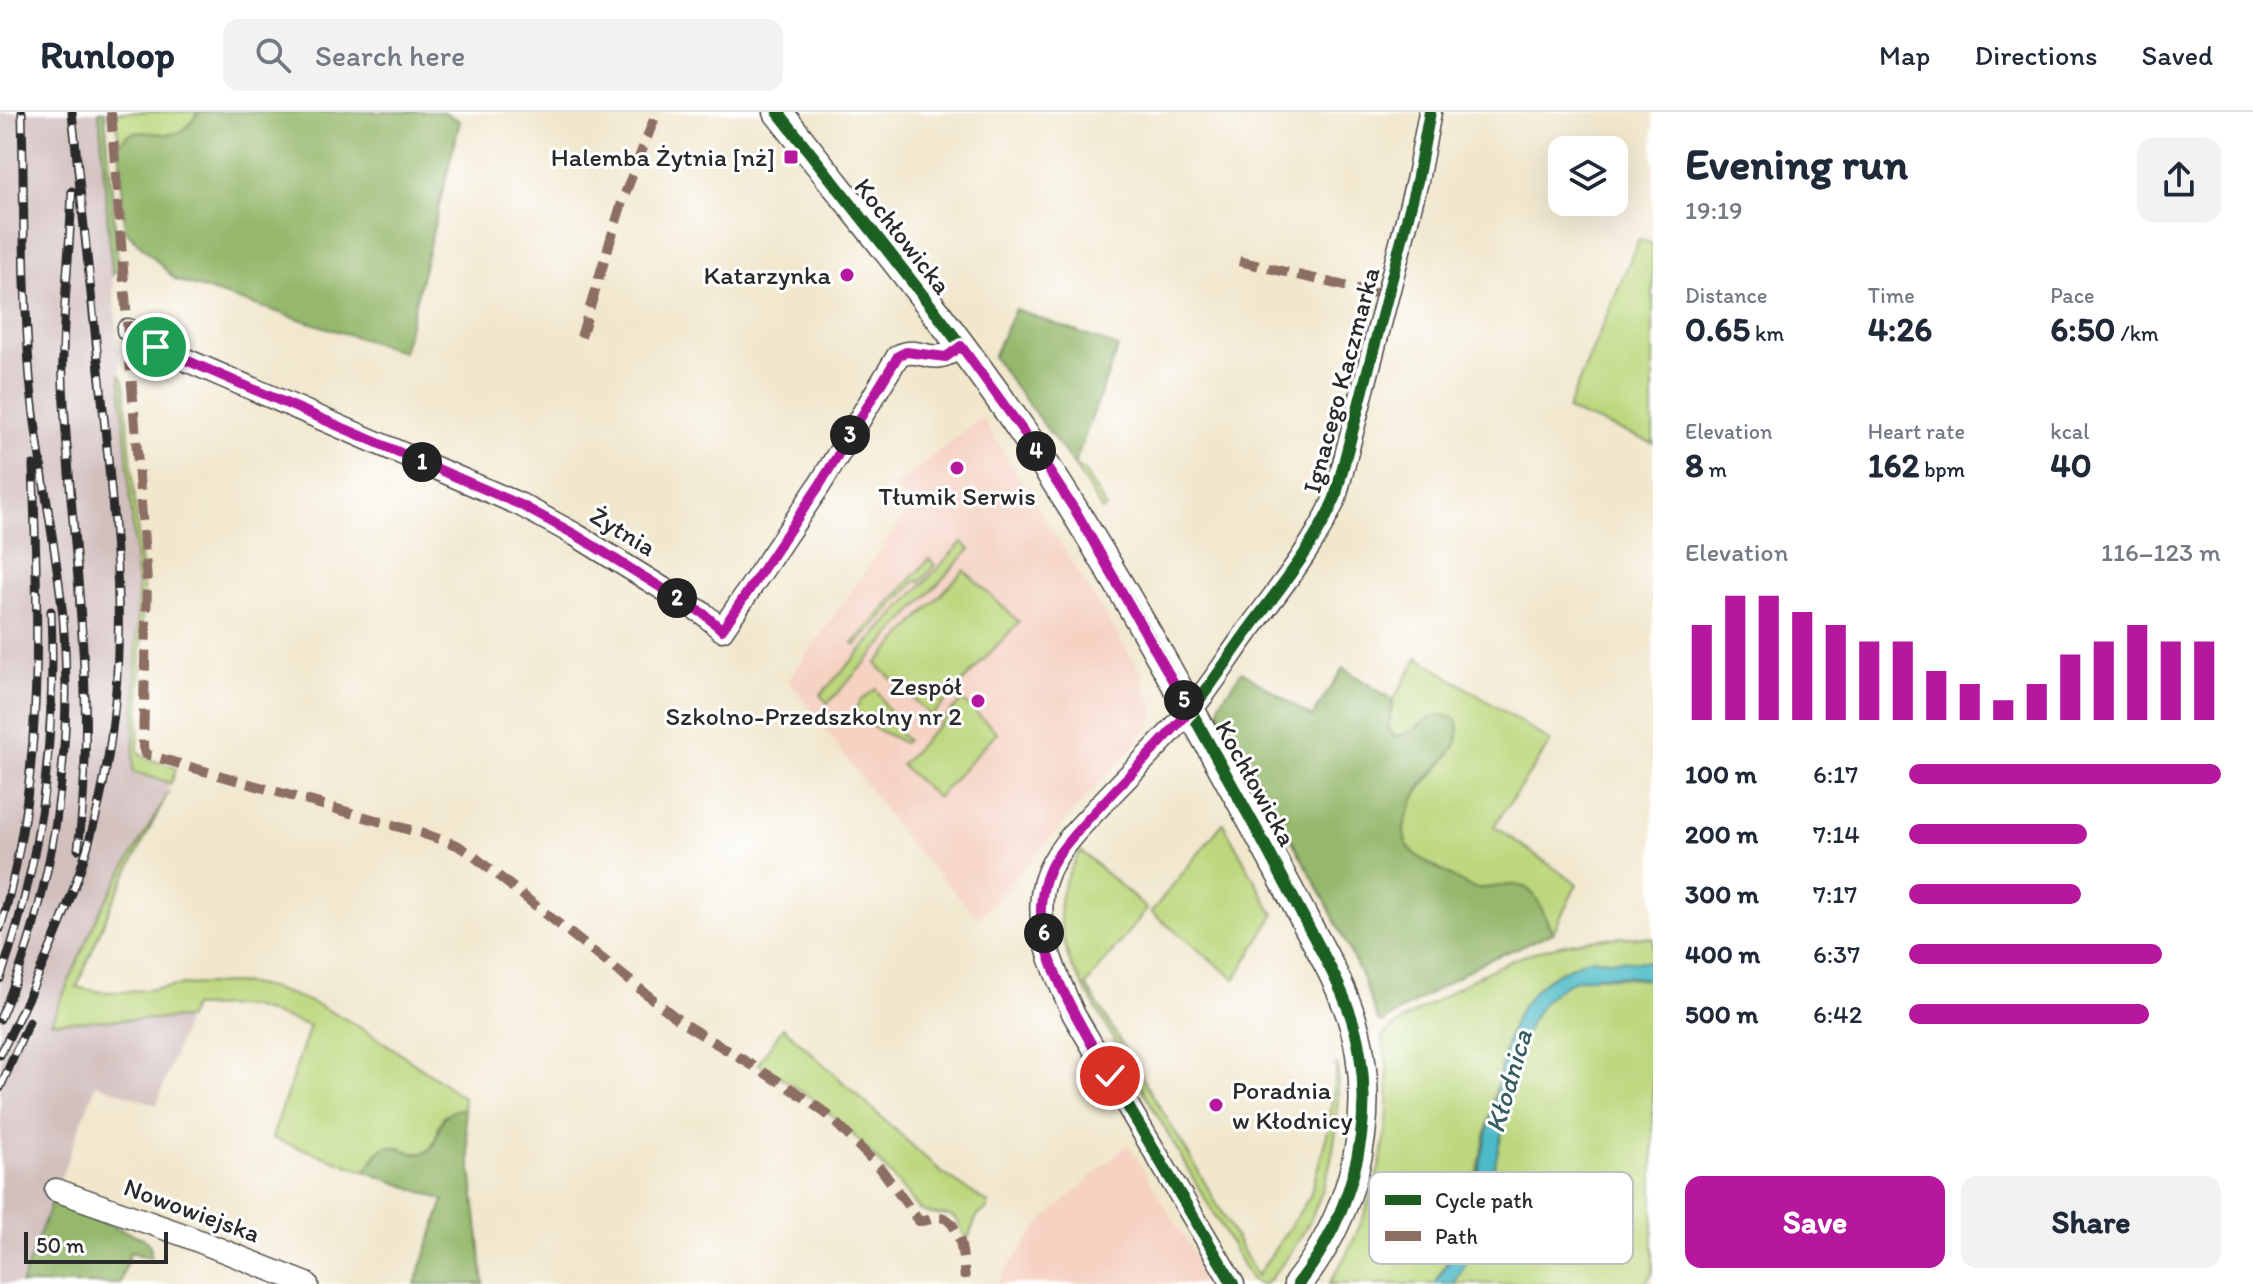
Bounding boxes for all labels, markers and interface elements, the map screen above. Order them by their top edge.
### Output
search box [223,19,783,91]
text: Runloop [40,32,175,78]
icon: search [251,33,295,77]
text: Search here [315,37,465,74]
text: Map [1879,38,1930,72]
text: Directions [1974,38,2098,72]
text: Saved [2142,38,2213,72]
map controls [1548,136,1628,216]
button: layers [1548,136,1628,216]
text: Evening run [1685,137,1908,190]
button: share [2137,138,2221,222]
place label: Halemba Żytnia [nż] [551,141,775,173]
marker: Halemba Żytnia [nż] [782,148,800,166]
street label: Kochłowicka [848,171,959,301]
text: 19:19 [1685,194,1743,226]
place label: Katarzynka [704,259,832,291]
street label: Ignacego Kaczmarka [1295,263,1387,497]
marker: Katarzynka [838,266,856,284]
text: Distance [1685,282,1767,309]
text: Time [1868,282,1915,309]
text: Pace [2050,282,2094,309]
text: 0.65 [1685,309,1750,350]
text: 4:26 [1868,309,1932,350]
text: 6:50 [2050,309,2115,350]
pin [122,313,190,381]
text: km [1750,320,1784,347]
text: /km [2115,320,2159,347]
icon: arrive [134,325,178,369]
pin: 3 [830,415,870,455]
text: Elevation [1685,418,1772,445]
text: Heart rate [1868,418,1965,445]
text: kcal [2050,418,2089,445]
text: 3 [844,421,856,448]
pin: 4 [1016,431,1056,471]
text: 4 [1029,437,1043,464]
pin: 1 [402,442,442,482]
text: 8 [1685,445,1704,486]
text: 162 [1868,445,1919,486]
text: 40 [2050,445,2092,486]
text: 1 [417,448,427,475]
text: m [1704,456,1727,483]
text: bpm [1919,456,1965,483]
marker: Tłumik Serwis [948,459,966,477]
place label: Tłumik Serwis [878,480,1036,512]
street label: Żytnia [584,499,662,563]
text: Elevation [1685,536,1788,568]
text: 116–123 m [2101,536,2221,568]
pin: 2 [657,578,697,618]
text: 2 [671,584,683,611]
place label: Zespół Szkolno-Przedszkolny nr 2 [665,670,963,732]
pin: 5 [1164,680,1204,720]
text: 5 [1178,686,1190,713]
marker: Zespół Szkolno-Przedszkolny nr 2 [969,692,987,710]
street label: Kochłowicka [1208,714,1304,852]
text: 100 m [1685,758,1757,790]
text: 6:17 [1813,758,1858,790]
text: 200 m [1685,818,1758,850]
text: 7:14 [1813,818,1860,850]
text: 300 m [1685,878,1759,910]
text: 7:17 [1813,878,1857,910]
pin: 6 [1024,913,1064,953]
text: 6 [1038,919,1050,946]
text: 400 m [1685,938,1760,970]
text: 6:37 [1813,938,1860,970]
text: 500 m [1685,998,1758,1030]
text: 6:42 [1813,998,1862,1030]
water label: Kłodnica [1477,1025,1539,1136]
pin [1076,1042,1144,1110]
icon: check [1088,1054,1132,1098]
place label: Poradnia w Kłodnicy [1232,1074,1353,1136]
marker: Poradnia w Kłodnicy [1207,1096,1225,1114]
street label: Nowowiejska [120,1171,265,1249]
legend [1369,1172,1633,1264]
button: Save [1685,1176,1945,1268]
button: Share [1961,1176,2221,1268]
text: Cycle path [1435,1187,1534,1214]
text: Path [1435,1223,1478,1250]
scale bar [24,1228,168,1264]
text: 50 m [36,1232,85,1259]

